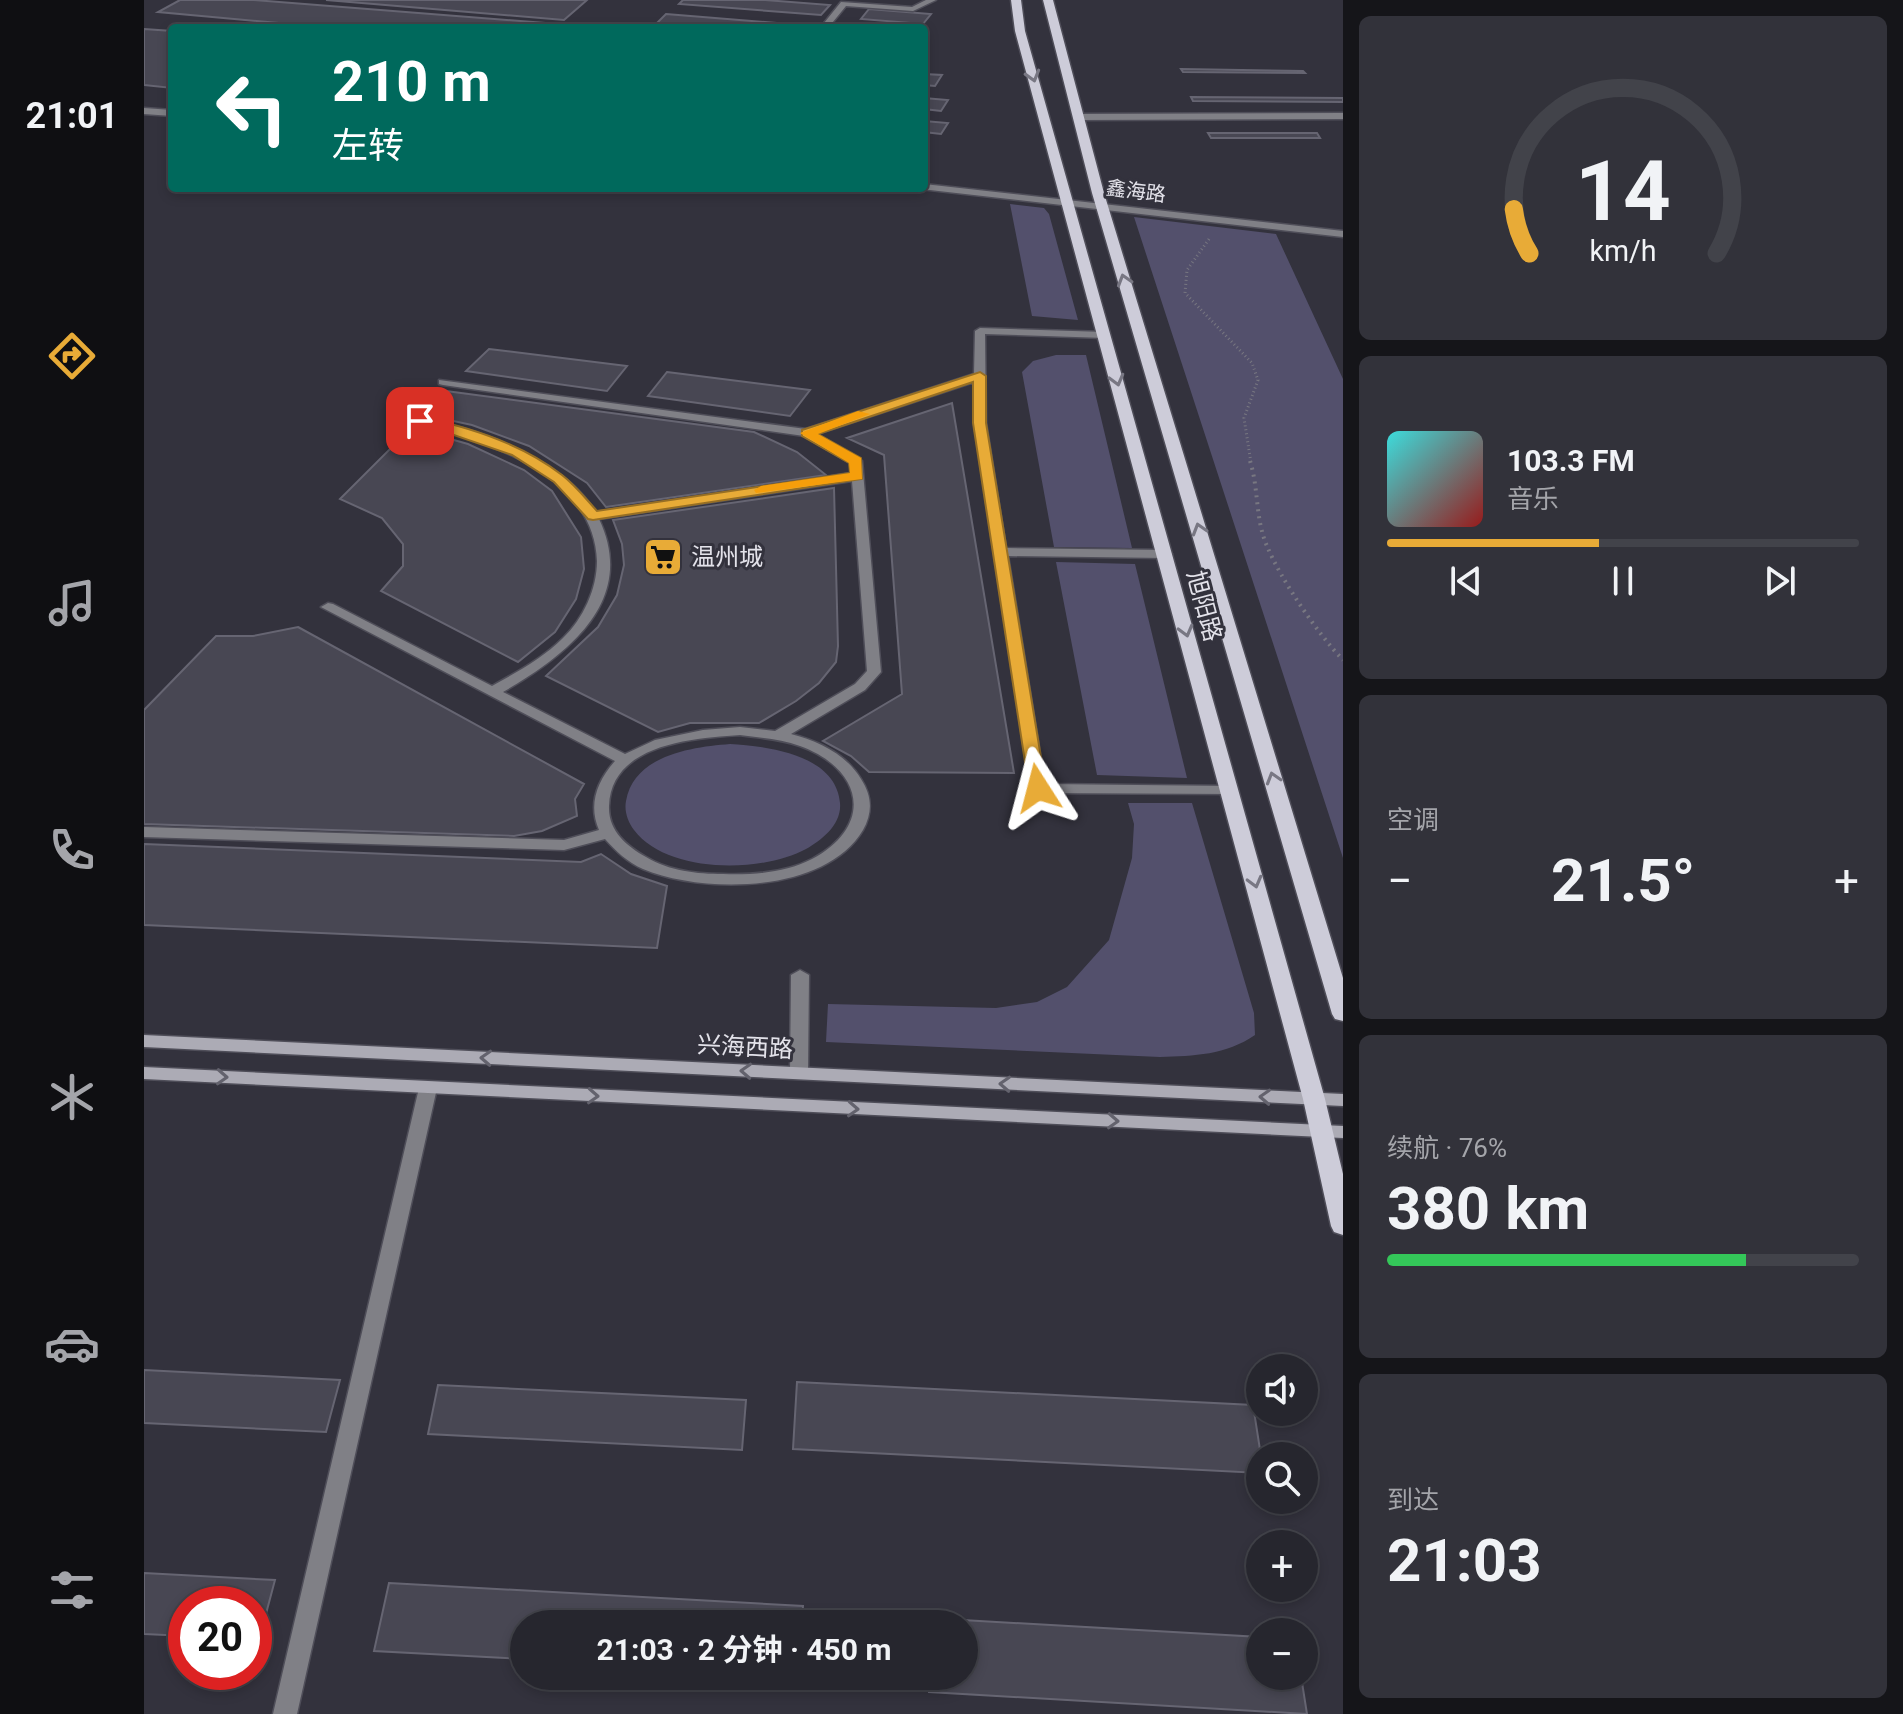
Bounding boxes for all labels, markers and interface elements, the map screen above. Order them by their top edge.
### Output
text: 210 m [332,49,491,115]
icon: left [200,56,304,160]
one-way arrow [1024,68,1040,82]
text: 21:01 [26,95,118,137]
text: 左转 [332,125,404,167]
text: 14 [1575,142,1671,239]
street label: 鑫海路 [1105,175,1167,207]
text: km/h [1589,234,1657,268]
one-way arrow [1117,274,1133,288]
icon: directions [44,328,100,384]
one-way arrow [1108,373,1124,387]
pin [386,387,454,455]
icon: arrive [398,399,442,443]
text: 103.3 FM [1507,443,1635,478]
text: 音乐 [1507,484,1559,514]
one-way arrow [1192,523,1208,537]
supermarket icon: 温州城 [642,536,684,578]
place label: 温州城 [691,543,763,571]
icon: previous [1444,559,1488,603]
icon: pause [1601,559,1645,603]
icon: next [1758,559,1802,603]
street label: 旭阳路 [1181,568,1227,644]
icon: music [44,575,100,631]
one-way arrow [1177,623,1193,637]
position arrow [996,746,1080,830]
one-way arrow [1266,772,1282,786]
text: 空调 [1387,805,1439,835]
icon: phone [44,822,100,878]
text: 21.5° [1551,845,1695,916]
text: − [1387,855,1412,907]
text: + [1834,855,1859,907]
one-way arrow [1246,874,1262,888]
street label: 兴海西路 [696,1031,794,1063]
one-way arrow [479,1050,492,1067]
one-way arrow [739,1063,752,1080]
icon: climate [44,1069,100,1125]
one-way arrow [216,1069,229,1086]
one-way arrow [998,1076,1011,1093]
one-way arrow [587,1087,600,1104]
one-way arrow [1258,1089,1271,1106]
one-way arrow [847,1100,860,1117]
one-way arrow [1107,1113,1120,1130]
text: 续航 · 76% [1387,1133,1507,1163]
text: 380 km [1387,1173,1589,1244]
icon: car [44,1316,100,1372]
map controls [1246,1354,1318,1690]
button: sound [1246,1354,1318,1426]
button: search [1246,1442,1318,1514]
text: 到达 [1387,1485,1439,1515]
text: 21:03 [1387,1525,1542,1596]
button: + [1246,1530,1318,1602]
icon: filters [44,1562,100,1618]
speed limit sign: 20 [168,1586,272,1690]
button: − [1246,1618,1318,1690]
text: 21:03 · 2 分钟 · 450 m [597,1632,891,1667]

